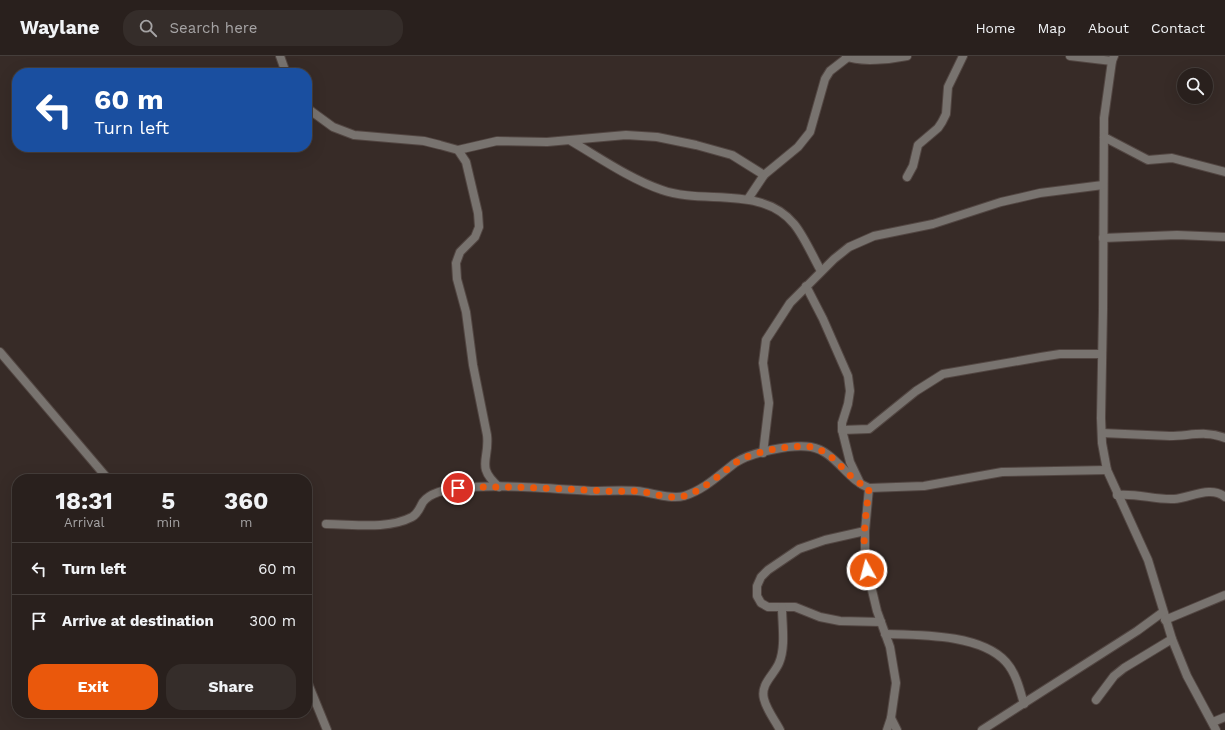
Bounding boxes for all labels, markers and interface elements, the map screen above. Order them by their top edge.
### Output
search box [123,10,403,46]
text: Waylane [20,16,99,39]
icon: search [137,17,159,39]
text: Search here [169,19,257,37]
text: Home [975,20,1015,36]
text: Map [1037,20,1066,36]
text: About [1088,20,1129,36]
text: Contact [1151,20,1205,36]
map controls [1177,68,1213,104]
button: search [1177,68,1213,104]
text: 60 m [94,83,164,116]
icon: left [28,84,80,136]
text: Turn left [94,117,169,138]
pin [441,471,475,505]
icon: arrive [447,477,469,499]
text: 18:31 [56,487,113,515]
text: 5 [161,487,175,515]
text: 360 [224,487,268,515]
text: Arrival [64,515,104,530]
text: min [156,515,180,530]
text: m [240,515,252,530]
position arrow [846,549,888,591]
icon: left [28,558,50,580]
text: Turn left [62,560,126,578]
text: 60 m [258,560,296,578]
icon: arrive [28,610,50,632]
text: Arrive at destination [62,612,214,630]
text: 300 m [249,612,296,630]
button: Exit [28,664,158,710]
button: Share [166,664,296,710]

